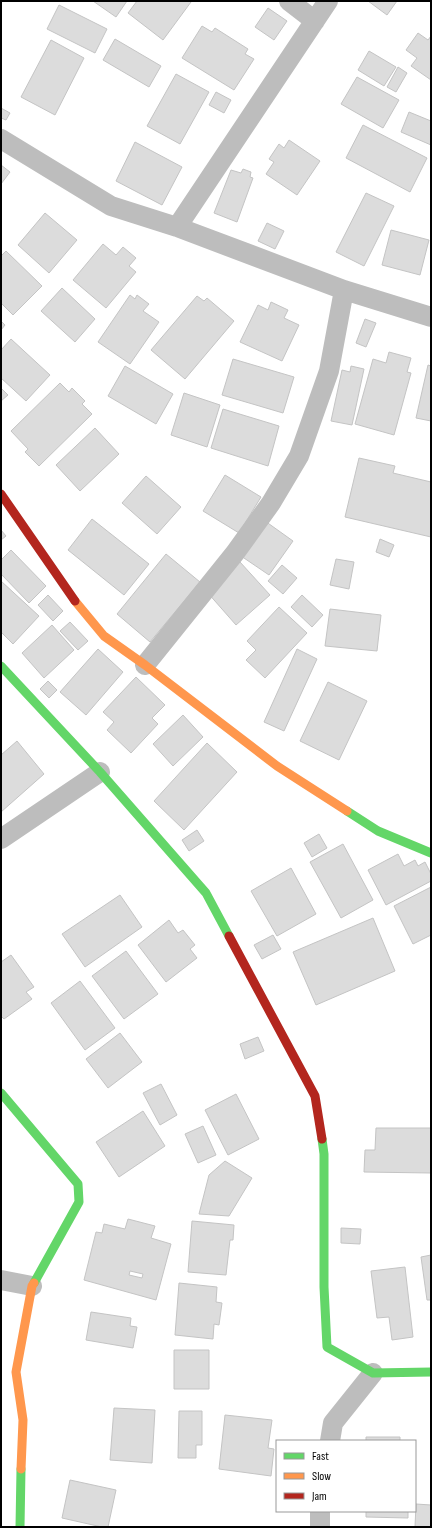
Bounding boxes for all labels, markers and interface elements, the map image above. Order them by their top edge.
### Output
legend [276,1440,416,1512]
text: Fast [312,1449,329,1464]
text: Slow [312,1469,331,1484]
text: Jam [311,1489,327,1504]

